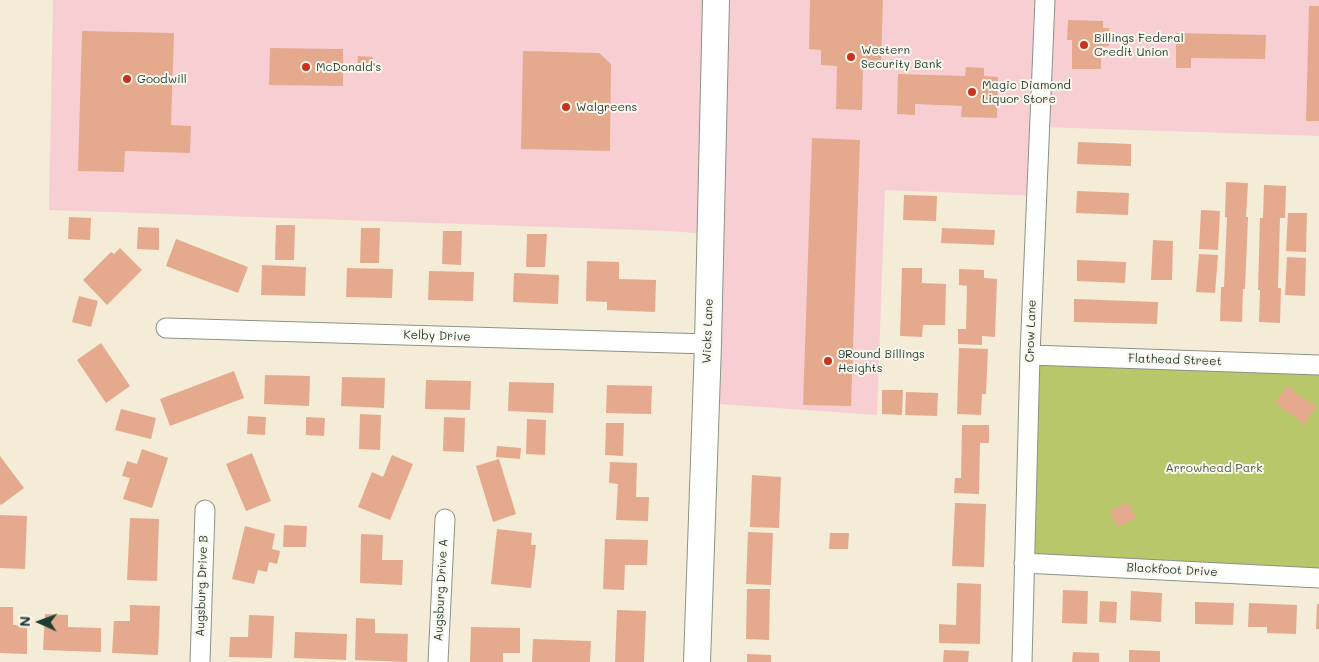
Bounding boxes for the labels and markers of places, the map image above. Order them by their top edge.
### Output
place label: Billings Federal Credit Union [1094,31,1184,59]
marker: Billings Federal Credit Union [1078,39,1090,51]
place label: Western Security Bank [861,43,942,71]
marker: Western Security Bank [845,51,857,63]
place label: McDonald's [316,60,381,74]
marker: McDonald's [300,61,312,73]
place label: Goodwill [137,72,187,86]
marker: Goodwill [121,73,133,85]
place label: Magic Diamond Liquor Store [982,78,1071,106]
marker: Magic Diamond Liquor Store [966,86,978,98]
place label: Walgreens [576,100,637,114]
marker: Walgreens [560,101,572,113]
place label: 9Round Billings Heights [838,347,925,375]
marker: 9Round Billings Heights [822,355,834,367]

